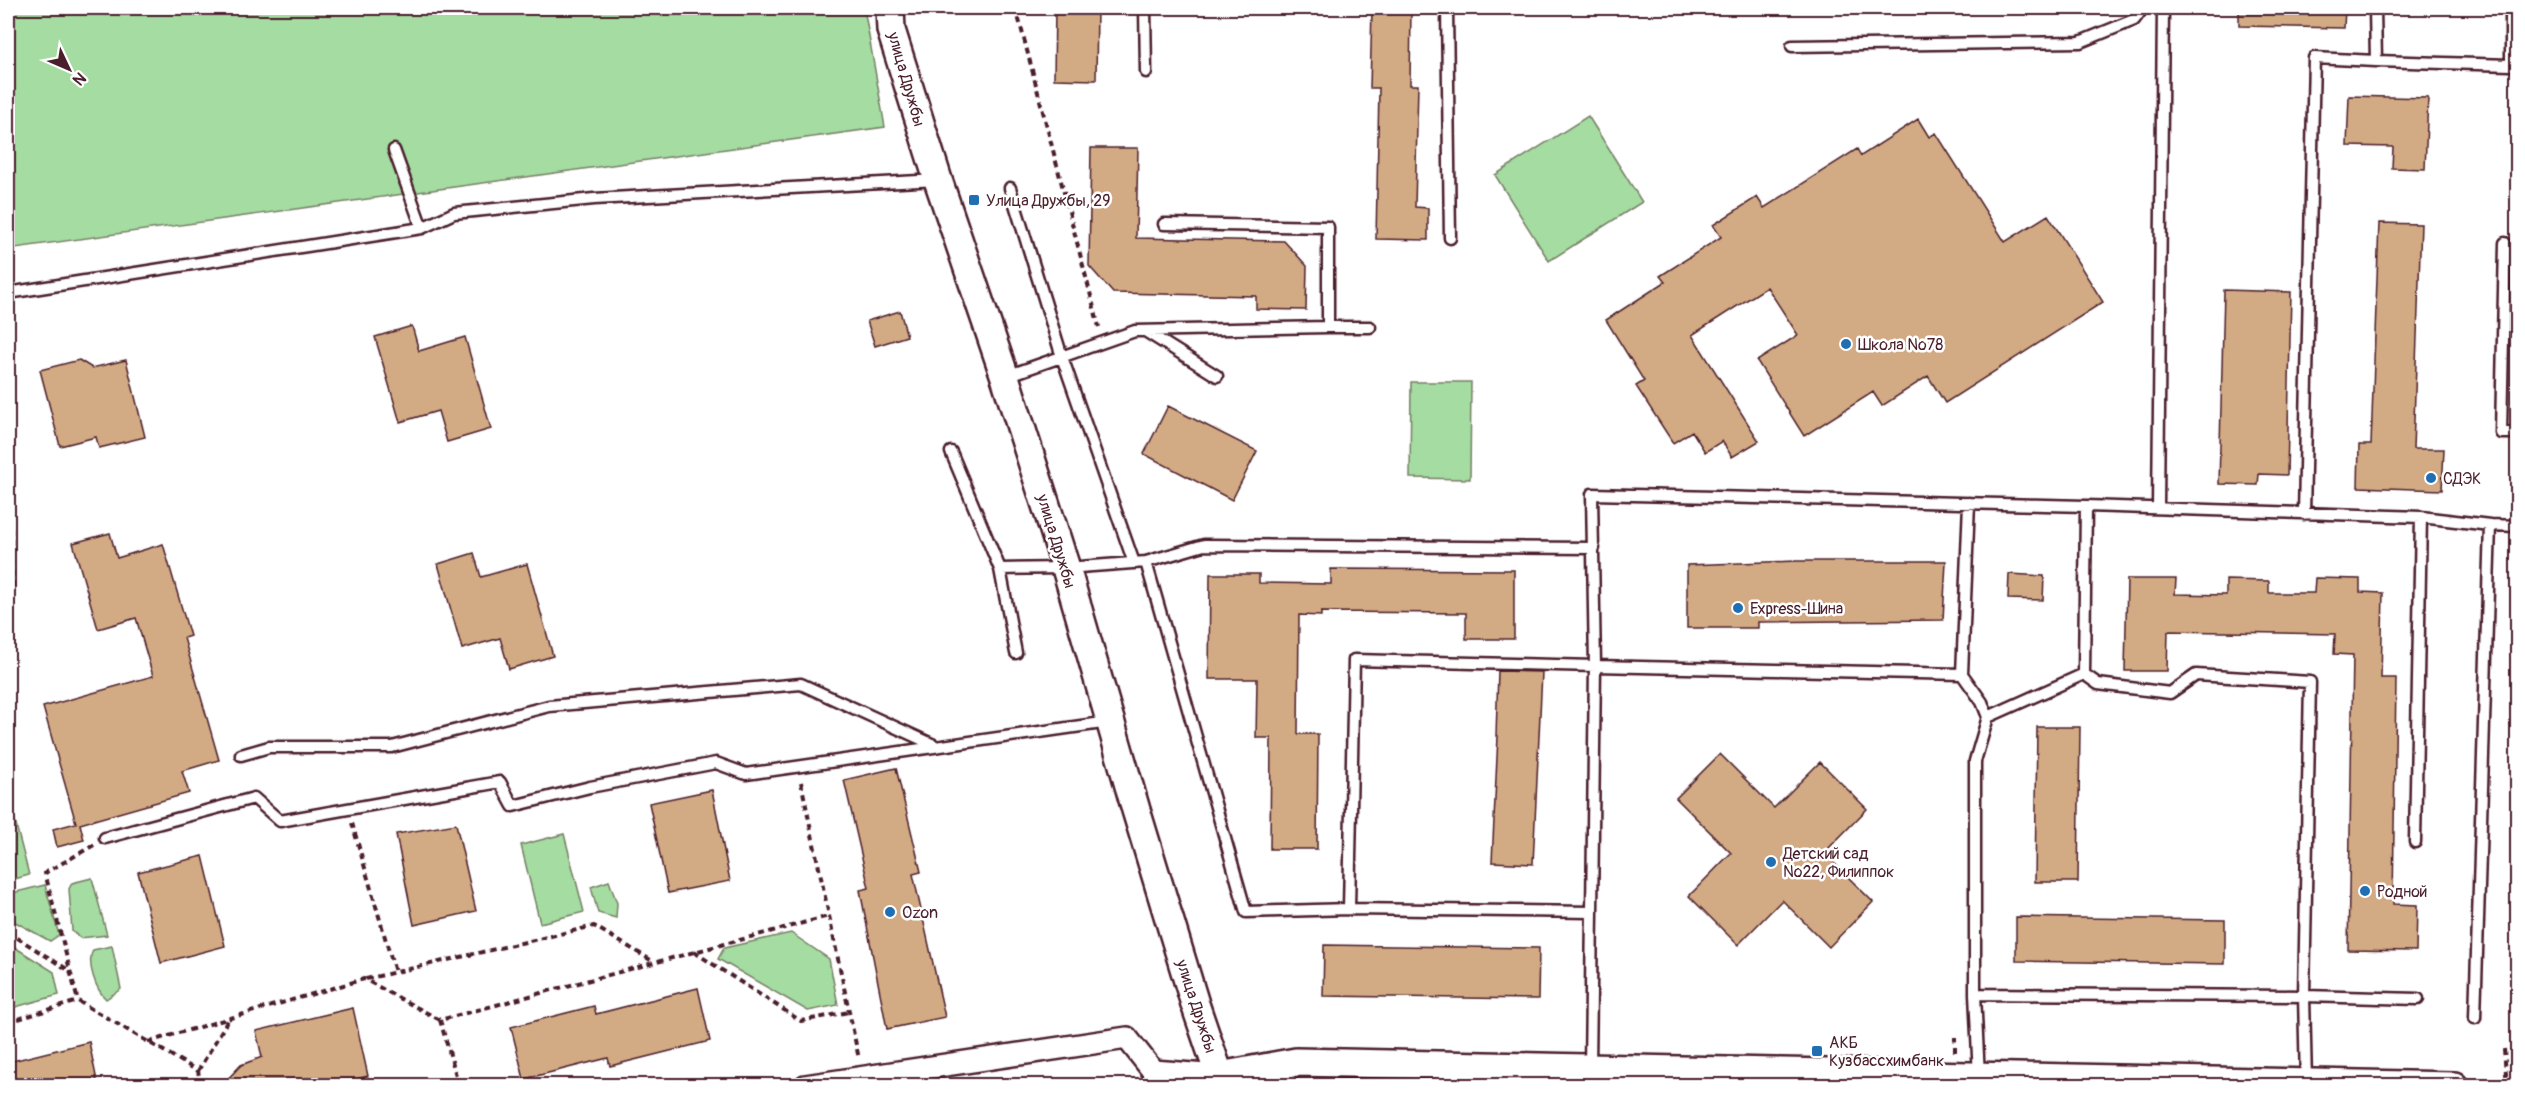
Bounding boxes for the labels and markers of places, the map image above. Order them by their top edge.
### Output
place label: Улица Дружбы, 29 [986,191,1111,211]
marker: Улица Дружбы, 29 [967,193,981,207]
place label: Школа №78 [1858,335,1943,355]
marker: Школа №78 [1839,337,1853,351]
place label: СДЭК [2443,469,2481,489]
marker: СДЭК [2424,471,2438,485]
place label: Express-Шина [1750,599,1843,619]
marker: Express-Шина [1731,601,1745,615]
place label: Детский сад №22, Филиппок [1782,844,1894,882]
marker: Детский сад №22, Филиппок [1764,855,1778,869]
place label: Родной [2377,882,2427,902]
marker: Родной [2358,884,2372,898]
place label: Ozon [902,903,938,923]
marker: Ozon [883,905,897,919]
place label: АКБ Кузбассхимбанк [1829,1033,1944,1071]
marker: АКБ Кузбассхимбанк [1810,1044,1824,1058]

